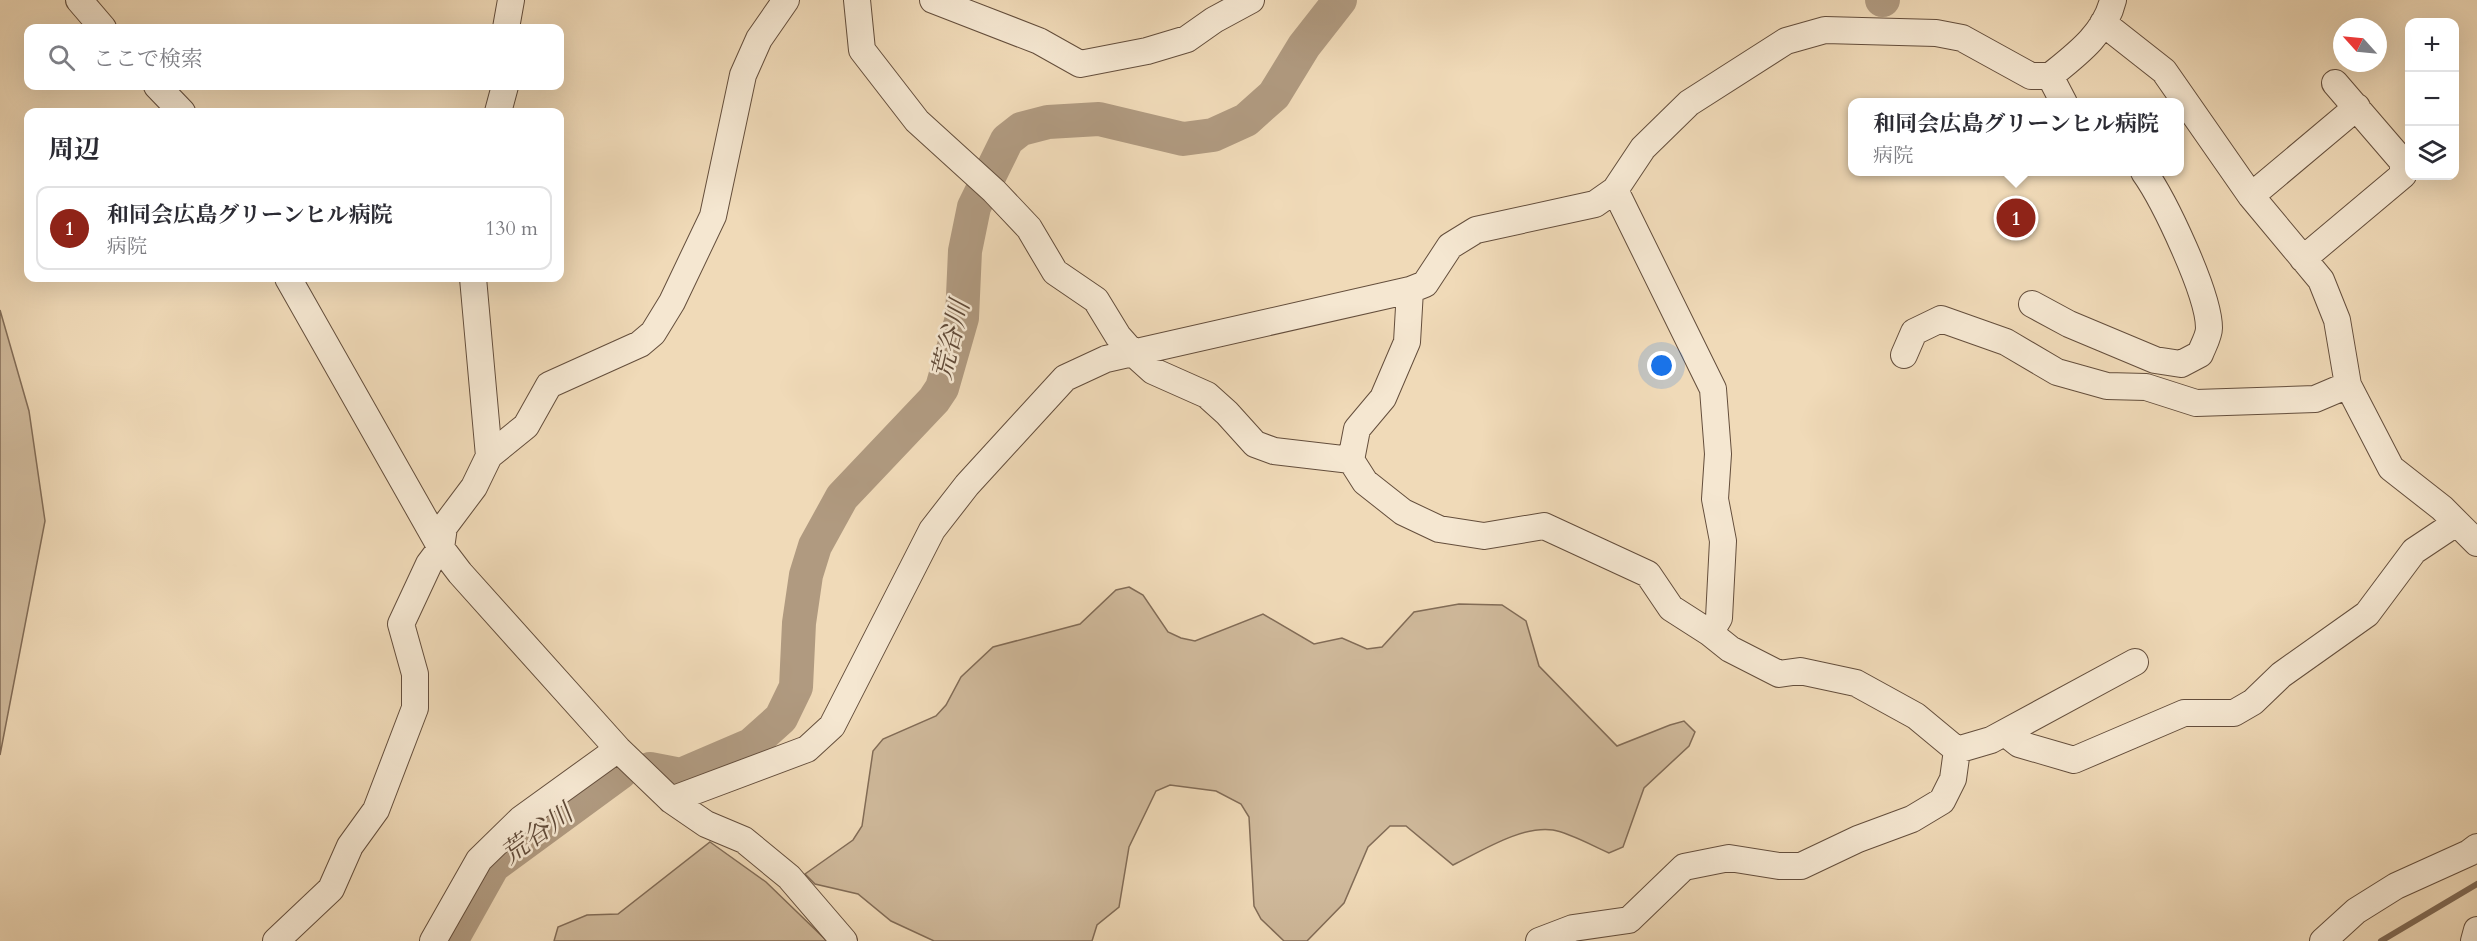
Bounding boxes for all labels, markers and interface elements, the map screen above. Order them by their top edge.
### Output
north arrow [2333,18,2387,72]
map controls [2405,18,2459,180]
button: + [2405,18,2459,72]
search box [24,24,564,90]
icon: search [45,41,78,74]
text: ここで検索 [93,44,203,74]
button: − [2405,72,2459,126]
popup [1848,98,2184,176]
text: 和同会広島グリーンヒル病院 [1873,109,2159,139]
button: layers [2405,126,2459,180]
text: 周辺 [48,132,100,167]
text: 病院 [1873,142,1913,169]
pin: 1 [1996,196,2036,240]
text: 和同会広島グリーンヒル病院 [107,200,393,230]
text: 1 [64,215,75,242]
text: 130 m [485,215,538,242]
text: 病院 [107,233,147,260]
water label: 荒谷川 [923,293,979,384]
your location [1647,351,1676,380]
water label: 荒谷川 [493,793,583,873]

